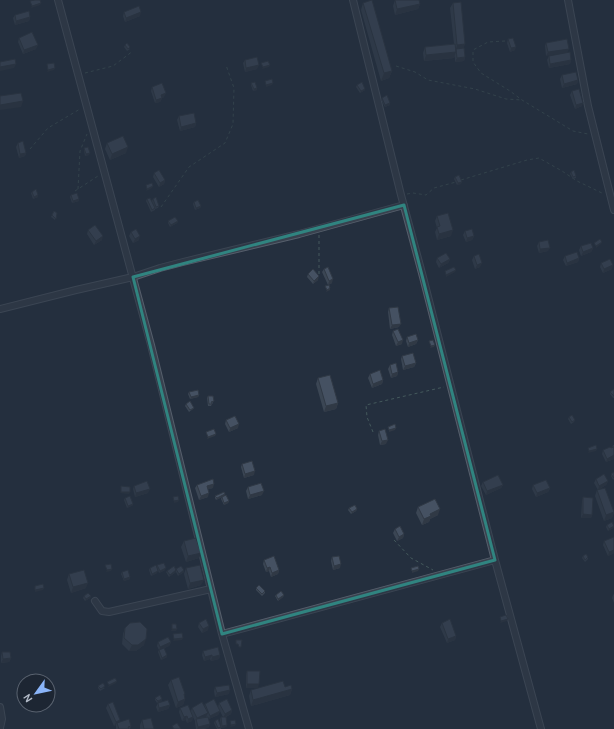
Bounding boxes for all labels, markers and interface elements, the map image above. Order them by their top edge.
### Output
north arrow [16,673,56,713]
text: N [20,691,36,705]

